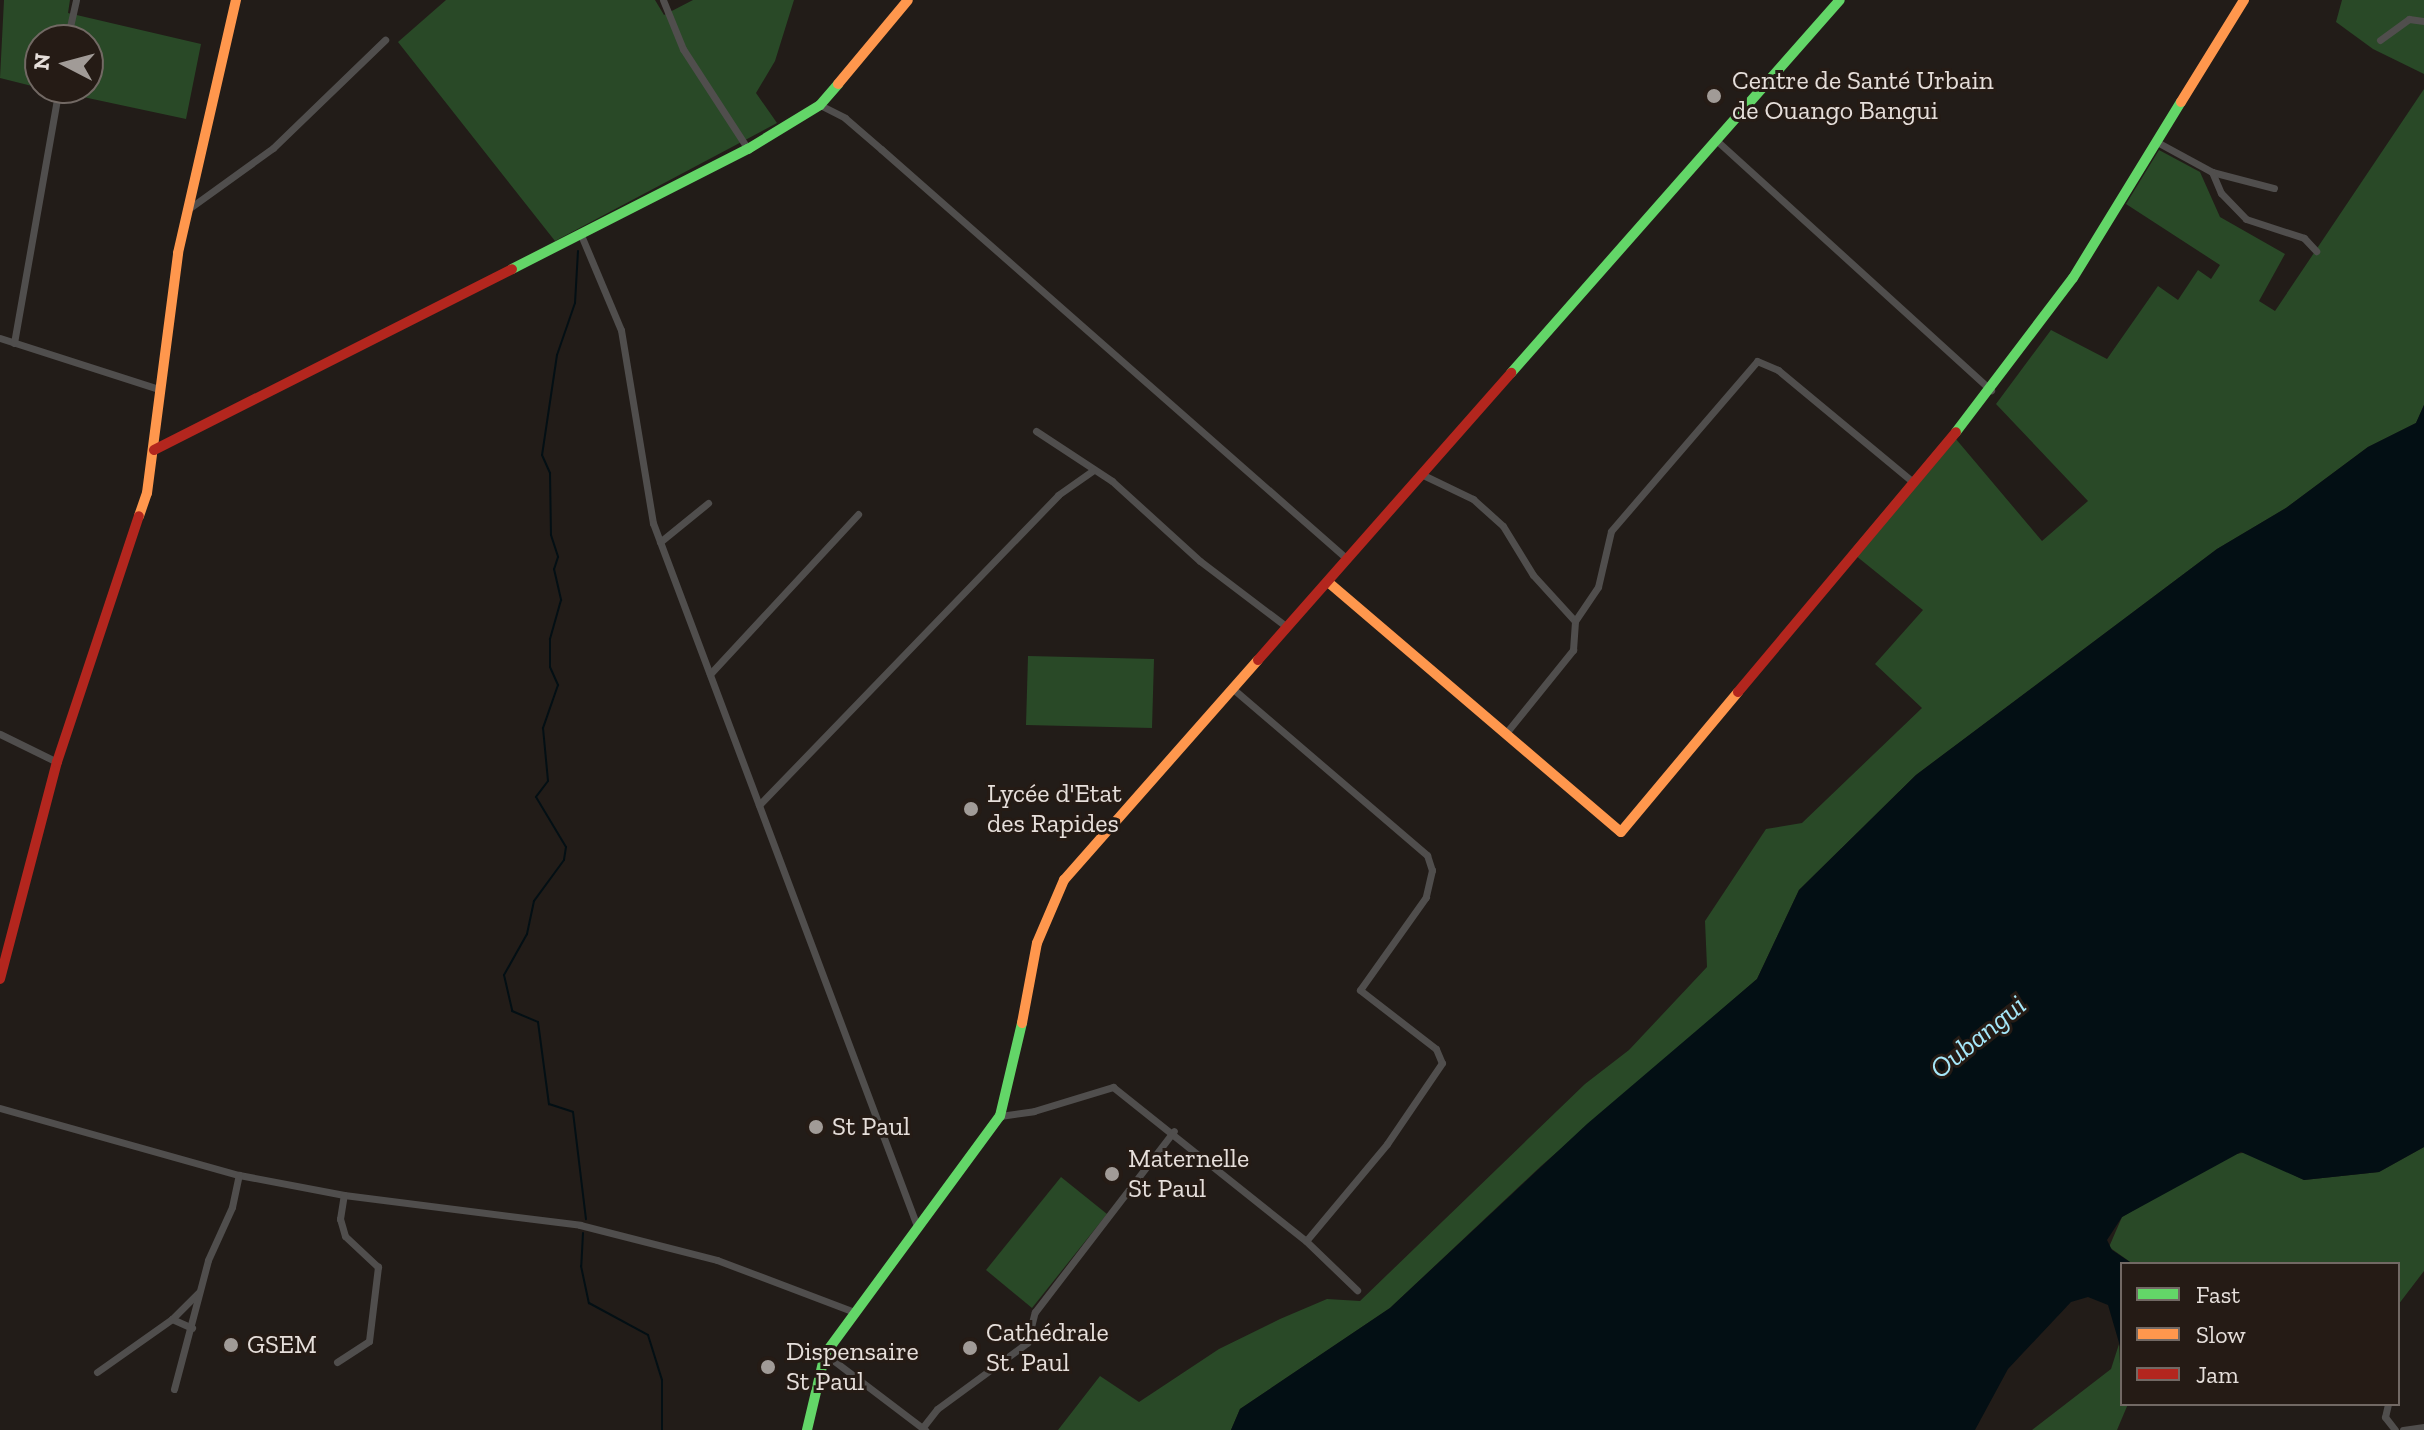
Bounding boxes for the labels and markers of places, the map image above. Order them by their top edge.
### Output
place label: Centre de Santé Urbain de Ouango Bangui [1732,65,1994,126]
marker: Centre de Santé Urbain de Ouango Bangui [1703,85,1725,107]
place label: Lycée d'Etat des Rapides [987,778,1122,840]
marker: Lycée d'Etat des Rapides [962,800,980,818]
place label: St Paul [832,1111,910,1143]
marker: St Paul [807,1118,825,1136]
place label: Maternelle St Paul [1128,1143,1249,1204]
marker: Maternelle St Paul [1103,1165,1121,1183]
place label: Cathédrale St. Paul [986,1317,1109,1378]
place label: GSEM [247,1329,317,1361]
marker: GSEM [222,1336,240,1354]
place label: Dispensaire St Paul [786,1336,919,1398]
marker: Cathédrale St. Paul [961,1339,979,1357]
marker: Dispensaire St Paul [757,1356,779,1378]

